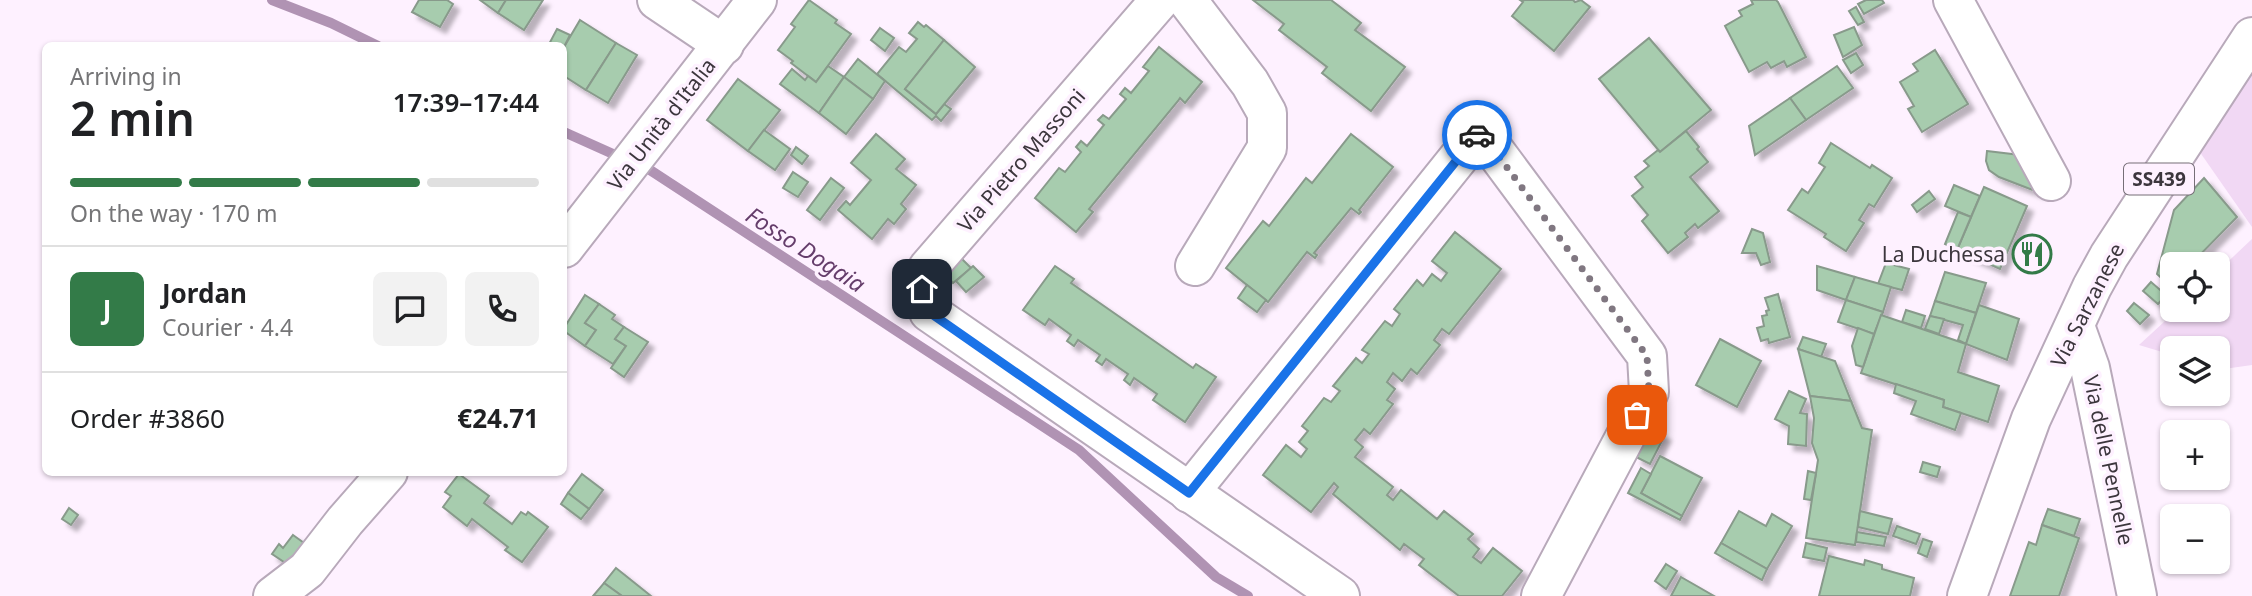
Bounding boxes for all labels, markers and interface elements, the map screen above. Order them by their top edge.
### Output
street label: Via Unità d'Italia [601,52,721,196]
text: Arriving in [70,60,182,92]
street label: Via Pietro Massoni [951,82,1091,238]
text: 17:39–17:44 [393,84,539,120]
text: 2 min [70,87,195,149]
courier [1442,100,1512,170]
icon: car [1458,116,1496,154]
road number: SS439 [2124,164,2194,195]
text: On the way · 170 m [70,197,277,229]
water label: Fosso Dogaia [740,198,872,300]
restaurant icon: La Duchessa [2011,233,2053,275]
street label: Via Sarzanese [2044,238,2130,372]
place label: La Duchessa [1882,240,2005,268]
map controls [2160,252,2230,574]
button: locate [2160,252,2230,322]
pin [892,259,952,319]
icon: home [903,270,941,308]
button: chat [373,272,447,346]
button: phone [465,272,539,346]
text: Jordan [162,275,247,311]
text: J [103,291,111,327]
text: Courier · 4.4 [162,311,293,343]
button: layers [2160,336,2230,406]
street label: Via delle Pennelle [2077,372,2141,548]
pin [1607,385,1667,445]
icon: bag [1618,396,1656,434]
text: Order #3860 [70,400,225,436]
text: €24.71 [457,400,539,436]
button: + [2160,420,2230,490]
button: − [2160,504,2230,574]

